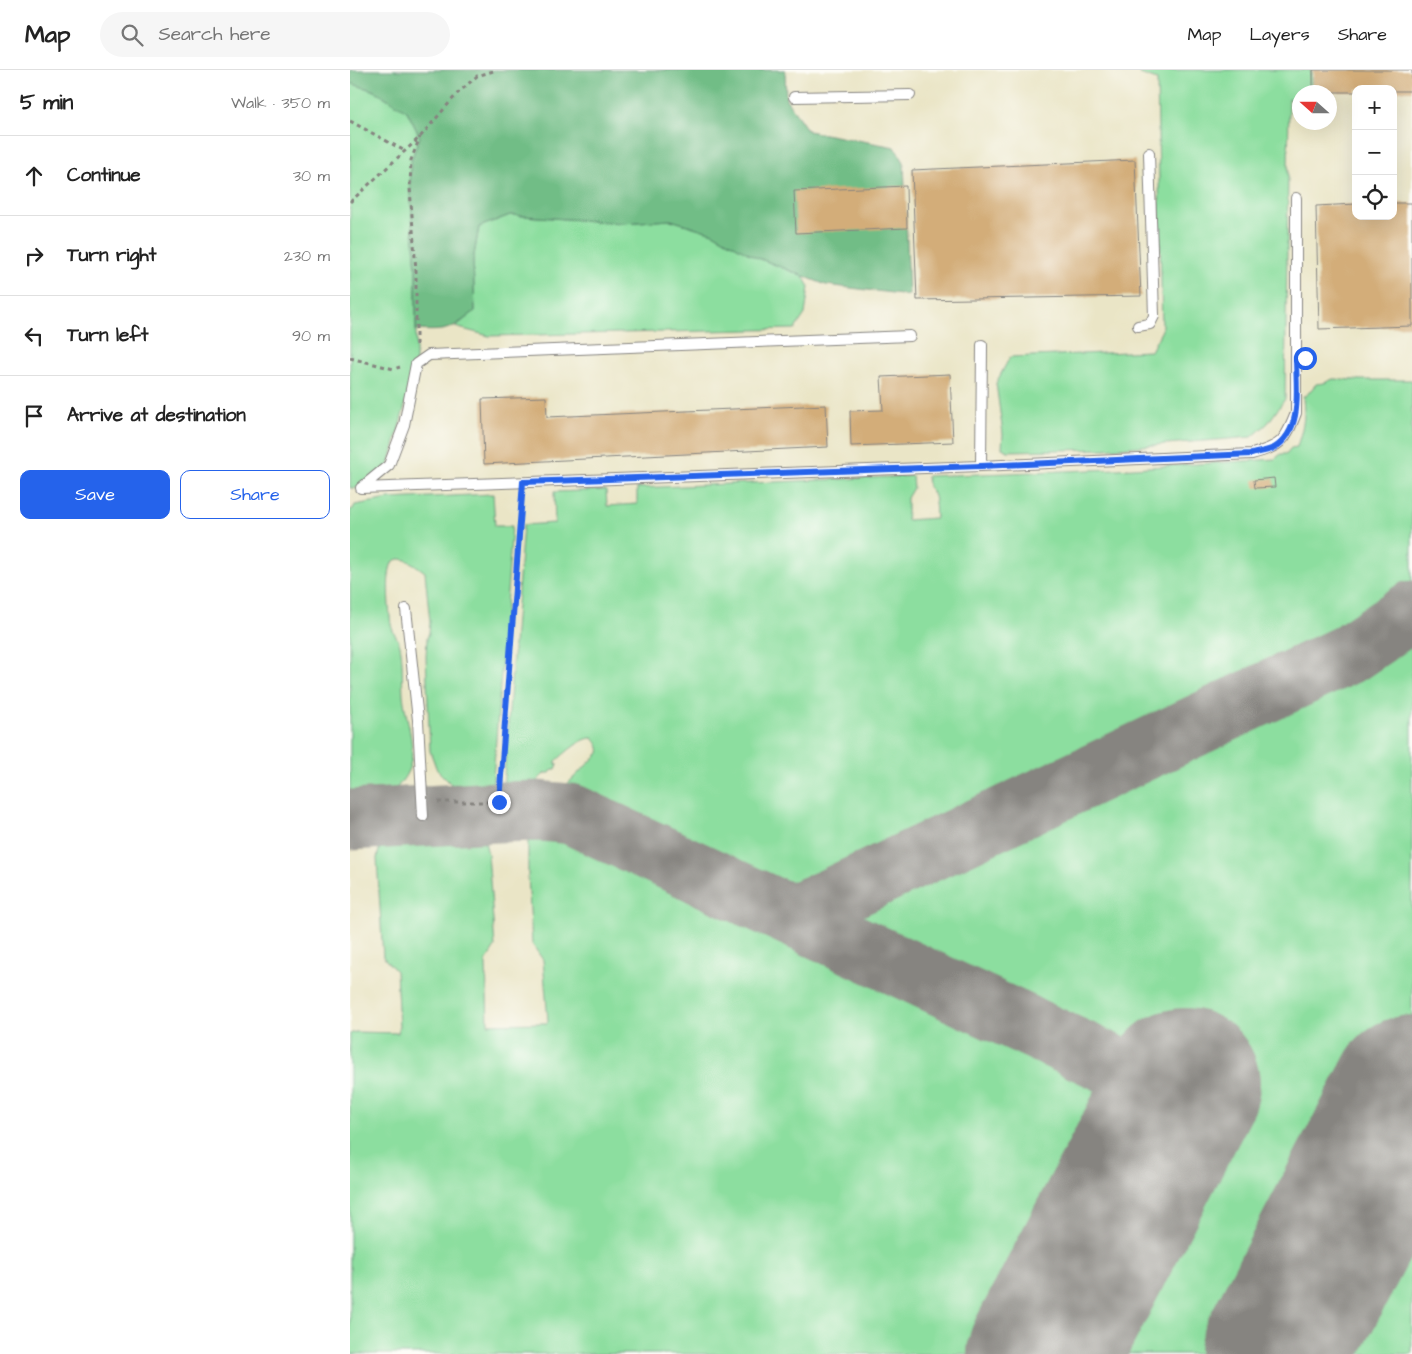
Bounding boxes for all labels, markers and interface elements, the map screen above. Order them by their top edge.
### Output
search box [100,12,450,57]
text: Map [25,18,70,52]
icon: search [118,21,146,49]
text: Search here [158,21,271,48]
text: Map [1187,22,1221,47]
text: Layers [1249,22,1310,47]
text: Share [1338,22,1387,47]
north arrow [1292,85,1337,130]
map controls [1352,85,1397,220]
button: + [1352,85,1397,130]
text: 5 min [20,88,73,117]
text: Walk · 350 m [231,92,330,114]
button: − [1352,130,1397,175]
icon: ahead [20,162,48,190]
text: Continue [67,162,141,189]
text: 30 m [293,165,330,187]
button: locate [1352,175,1397,220]
icon: right [20,242,48,270]
text: Turn right [67,242,156,269]
text: 230 m [284,245,330,267]
icon: left [20,322,48,350]
text: Turn left [67,322,148,349]
text: 90 m [292,325,330,347]
route start [1294,347,1317,370]
icon: arrive [20,402,48,430]
text: Arrive at destination [67,402,246,429]
button: Save [20,470,170,519]
button: Share [180,470,330,519]
route end [488,791,511,814]

